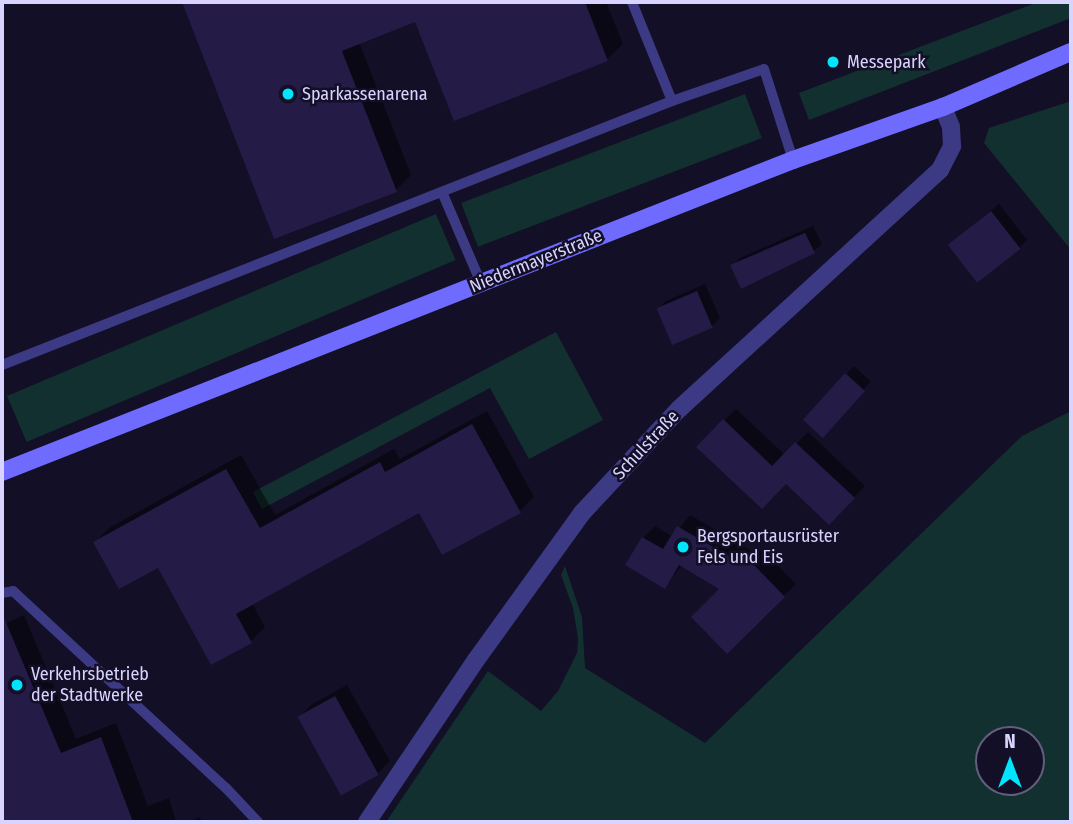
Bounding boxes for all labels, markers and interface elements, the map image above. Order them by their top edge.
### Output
place label: Messepark [847,51,926,73]
marker: Messepark [825,54,841,70]
place label: Sparkassenarena [302,83,428,105]
marker: Sparkassenarena [280,86,296,102]
street label: Niedermayerstraße [467,225,605,297]
street label: Schulstraße [608,406,684,484]
place label: Bergsportausrüster Fels und Eis [697,526,839,568]
marker: Bergsportausrüster Fels und Eis [675,539,691,555]
place label: Verkehrsbetrieb der Stadtwerke [31,664,149,706]
marker: Verkehrsbetrieb der Stadtwerke [9,677,25,693]
north arrow [975,726,1045,796]
text: N [1004,730,1016,753]

